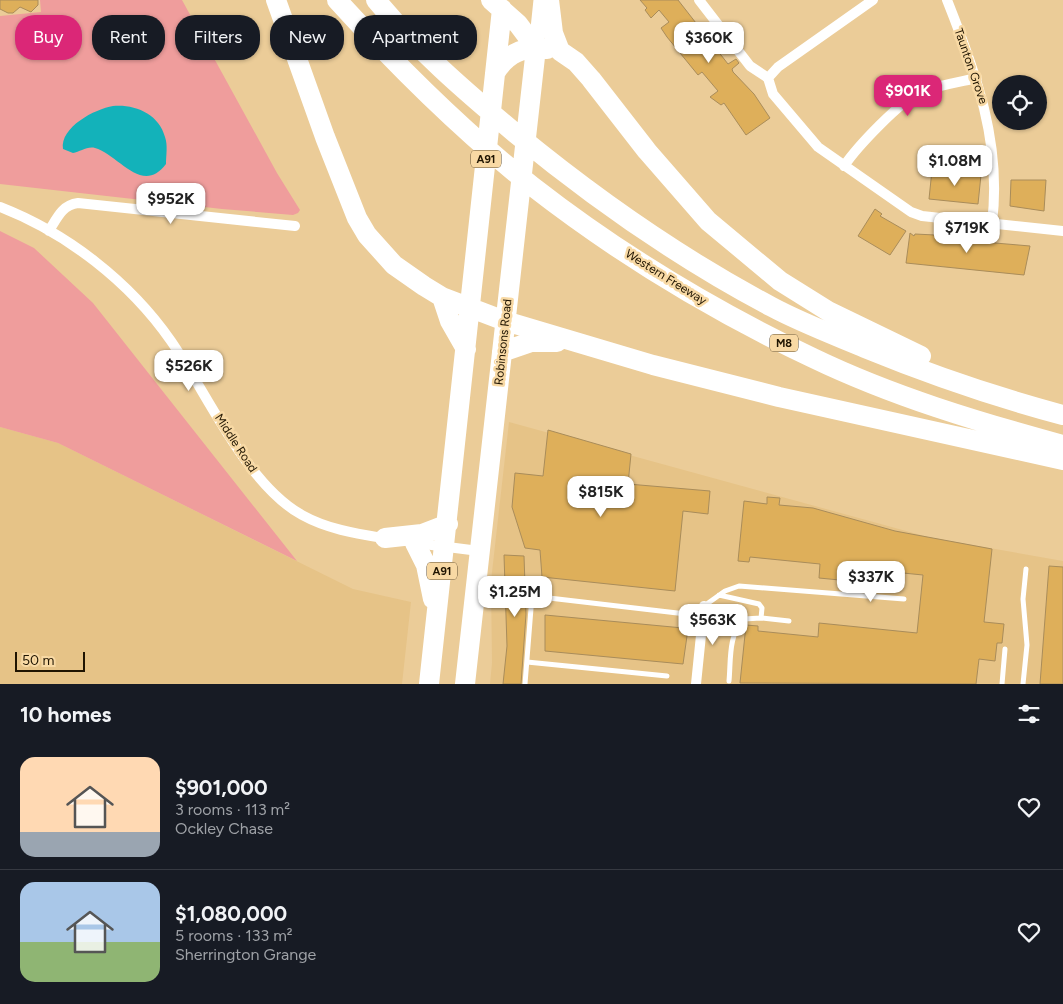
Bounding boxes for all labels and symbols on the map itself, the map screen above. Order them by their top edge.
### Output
pin: $360K [674,22,744,64]
street label: Taunton Grove [951,26,991,106]
pin: $901K [873,74,943,117]
pin: $1.08M [914,144,996,187]
road number: A91 [471,150,501,168]
pin: $952K [136,182,206,225]
pin: $719K [932,212,1002,254]
street label: Western Freeway [623,246,710,308]
street label: Robinsons Road [492,298,514,386]
road number: M8 [770,334,798,352]
pin: $526K [154,350,224,392]
street label: Middle Road [212,411,260,475]
pin: $815K [566,476,636,518]
pin: $337K [836,560,906,603]
road number: A91 [427,562,457,580]
pin: $1.25M [474,576,556,618]
pin: $563K [678,604,748,646]
scale bar [15,649,85,672]

